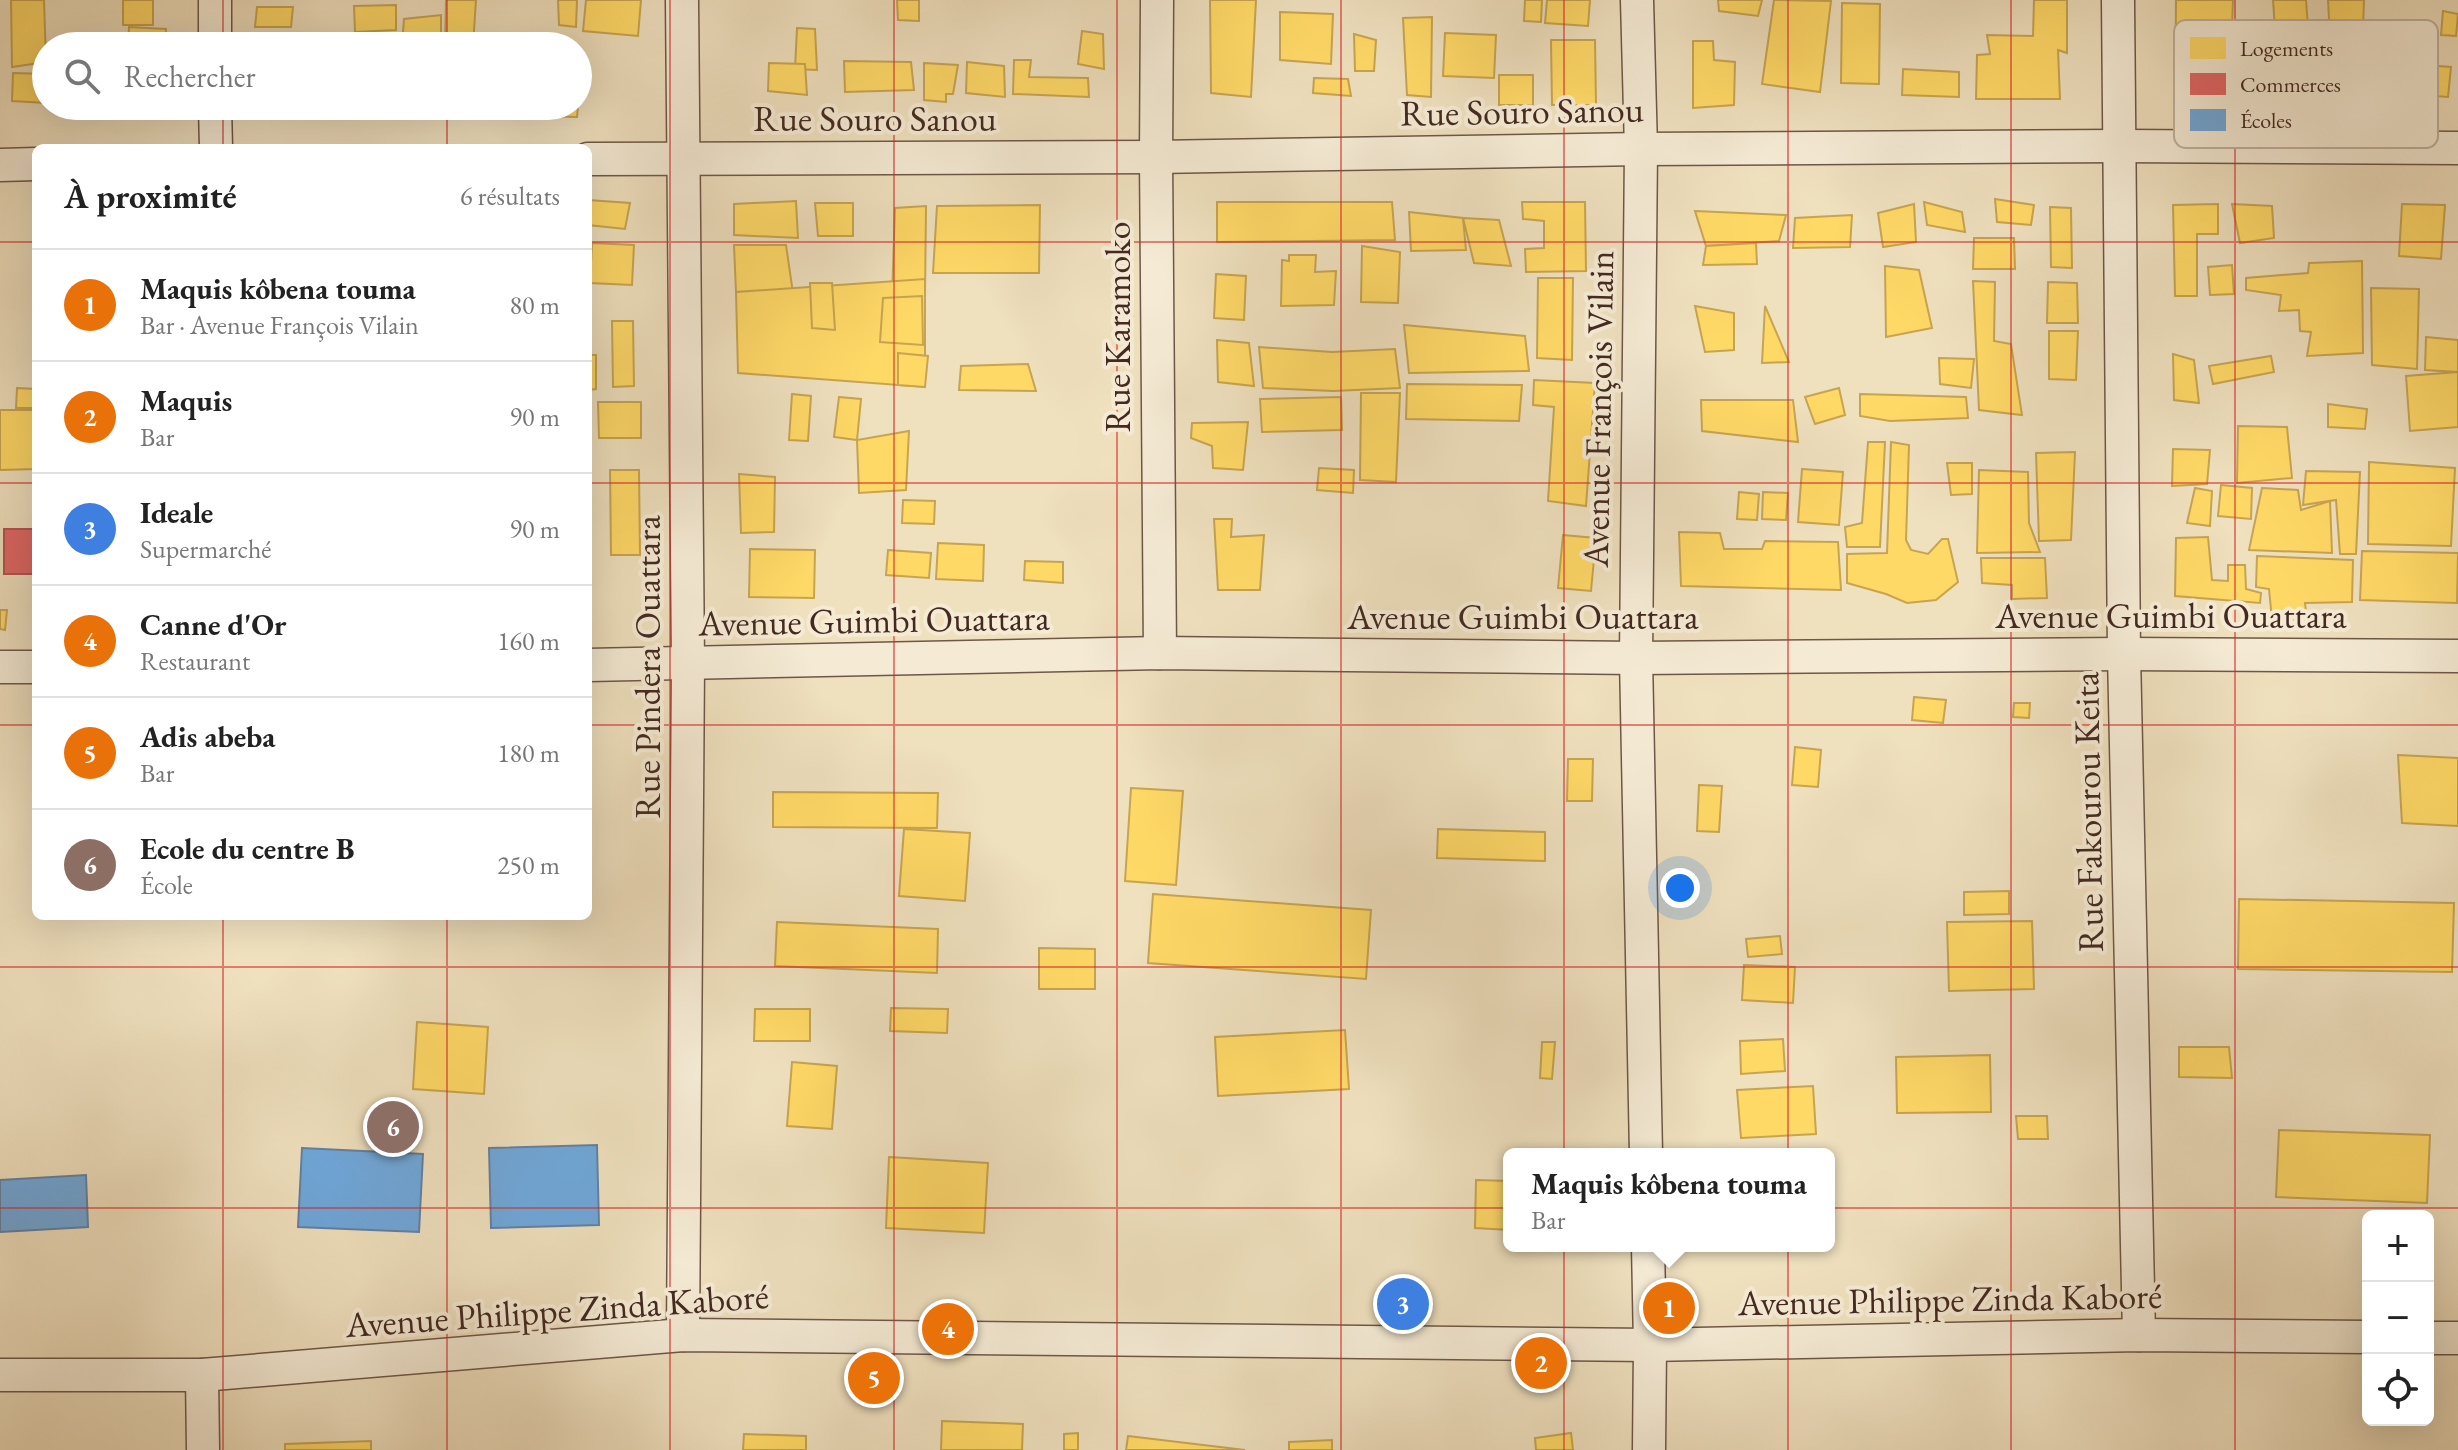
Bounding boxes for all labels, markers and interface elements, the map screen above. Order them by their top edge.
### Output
legend [2174,20,2438,148]
search box [32,32,592,120]
text: Logements [2240,34,2333,63]
icon: search [60,54,104,98]
text: Rechercher [124,57,256,96]
text: Commerces [2240,70,2341,99]
street label: Rue Souro Sanou [1400,85,1644,137]
street label: Rue Souro Sanou [753,95,997,142]
text: Écoles [2240,106,2292,135]
text: À proximité [64,174,237,218]
text: 6 résultats [460,179,560,213]
street label: Rue Karamoko [1094,221,1141,433]
street label: Avenue François Vilain [1572,250,1624,569]
text: Maquis kôbena touma [140,269,416,308]
text: 1 [83,288,97,322]
text: 80 m [510,288,560,322]
text: Bar · Avenue François Vilain [140,308,419,342]
text: Maquis [140,381,232,420]
text: 2 [83,400,97,434]
text: 90 m [510,400,560,434]
text: Bar [140,420,174,454]
text: Ideale [140,493,213,532]
text: 3 [83,512,97,546]
text: 90 m [510,512,560,546]
street label: Rue Pindera Ouattara [624,515,671,819]
text: Supermarché [140,532,272,566]
street label: Avenue Guimbi Ouattara [1994,592,2347,639]
street label: Avenue Guimbi Ouattara [697,593,1051,647]
street label: Avenue Guimbi Ouattara [1346,593,1699,640]
text: Canne d'Or [140,605,287,644]
text: 4 [83,624,97,658]
text: 160 m [497,624,560,658]
text: Restaurant [140,644,250,678]
street label: Rue Fakourou Keita [2062,671,2114,953]
text: Adis abeba [140,717,275,756]
text: 5 [83,736,97,770]
text: 180 m [497,736,560,770]
text: Bar [140,756,174,790]
text: Ecole du centre B [140,829,355,868]
text: 6 [83,848,97,882]
text: 250 m [497,848,560,882]
text: École [140,868,193,902]
your location [1660,868,1700,908]
pin: 6 [367,1097,419,1157]
popup [1503,1148,1835,1252]
text: Maquis kôbena touma [1531,1164,1807,1203]
text: Bar [1531,1203,1565,1237]
map controls [2362,1210,2434,1426]
button: + [2362,1210,2434,1282]
street label: Avenue Philippe Zinda Kaboré [343,1272,770,1348]
street label: Avenue Philippe Zinda Kaboré [1736,1272,2163,1326]
pin: 3 [1377,1274,1429,1334]
pin: 1 [1643,1278,1695,1338]
button: − [2362,1282,2434,1354]
pin: 4 [922,1299,974,1359]
pin: 2 [1515,1333,1567,1393]
pin: 5 [848,1348,900,1408]
button: locate [2362,1354,2434,1426]

